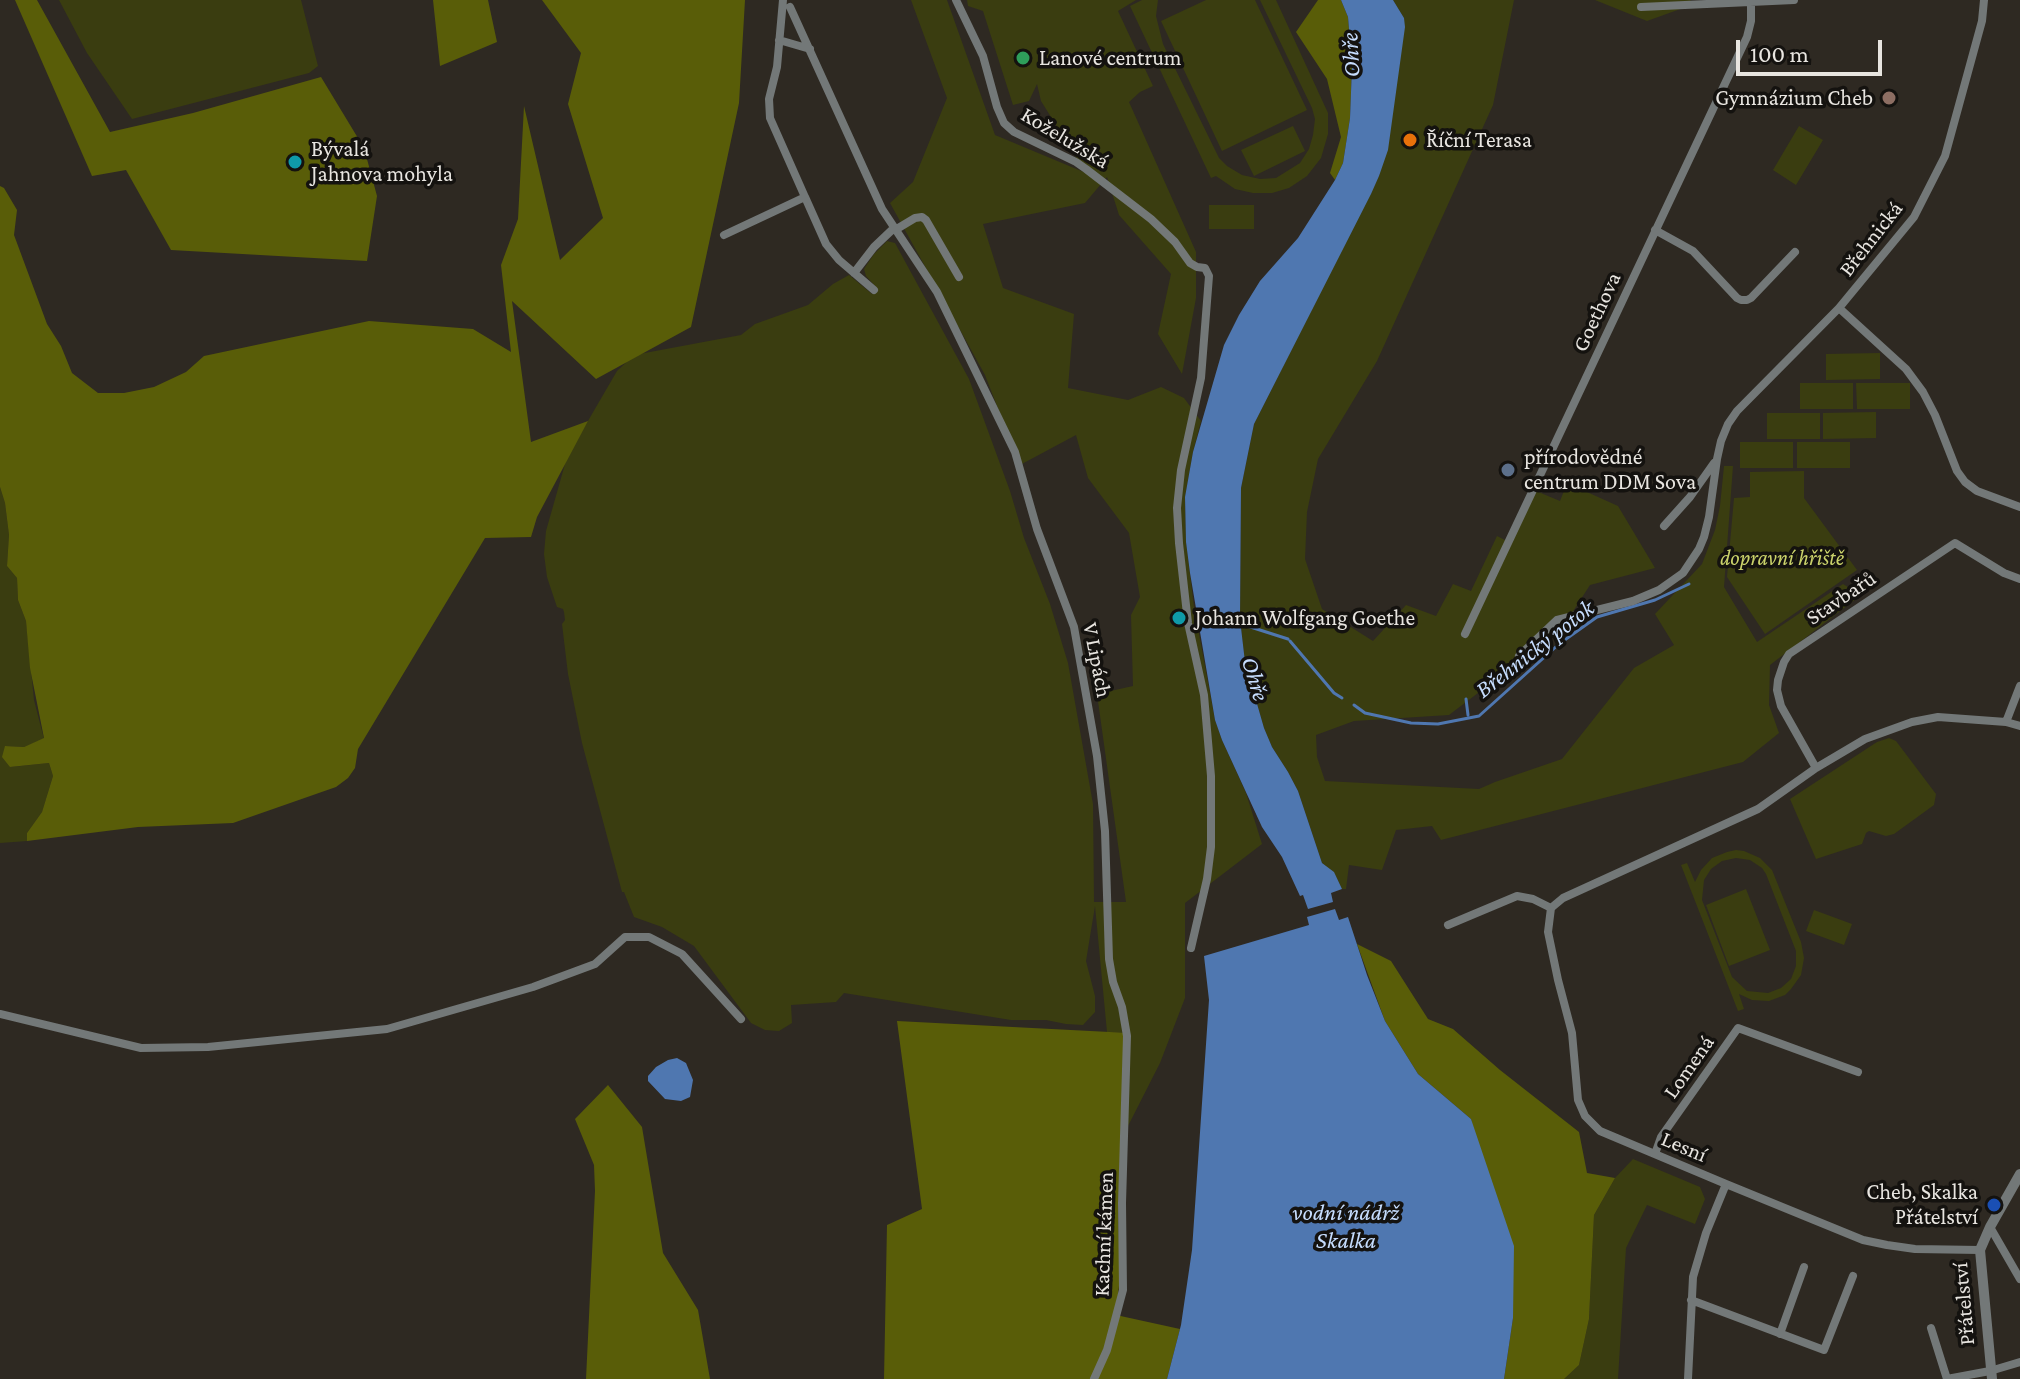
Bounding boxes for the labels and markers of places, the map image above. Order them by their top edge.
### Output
place label: Lanové centrum [1039,45,1182,71]
marker: Lanové centrum [1014,49,1032,67]
place label: Gymnázium Cheb [1715,85,1873,111]
marker: Gymnázium Cheb [1880,89,1898,107]
place label: Říční Terasa [1426,127,1532,153]
marker: Říční Terasa [1401,131,1419,149]
place label: Bývalá Jahnova mohyla [311,136,453,188]
marker: Bývalá Jahnova mohyla [286,153,304,171]
place label: přírodovědné centrum DDM Sova [1524,444,1696,496]
marker: přírodovědné centrum DDM Sova [1499,461,1517,479]
place label: Johann Wolfgang Goethe [1195,605,1415,631]
marker: Johann Wolfgang Goethe [1170,609,1188,627]
place label: Cheb, Skalka Přátelství [1866,1179,1978,1230]
marker: Cheb, Skalka Přátelství [1985,1196,2003,1214]

